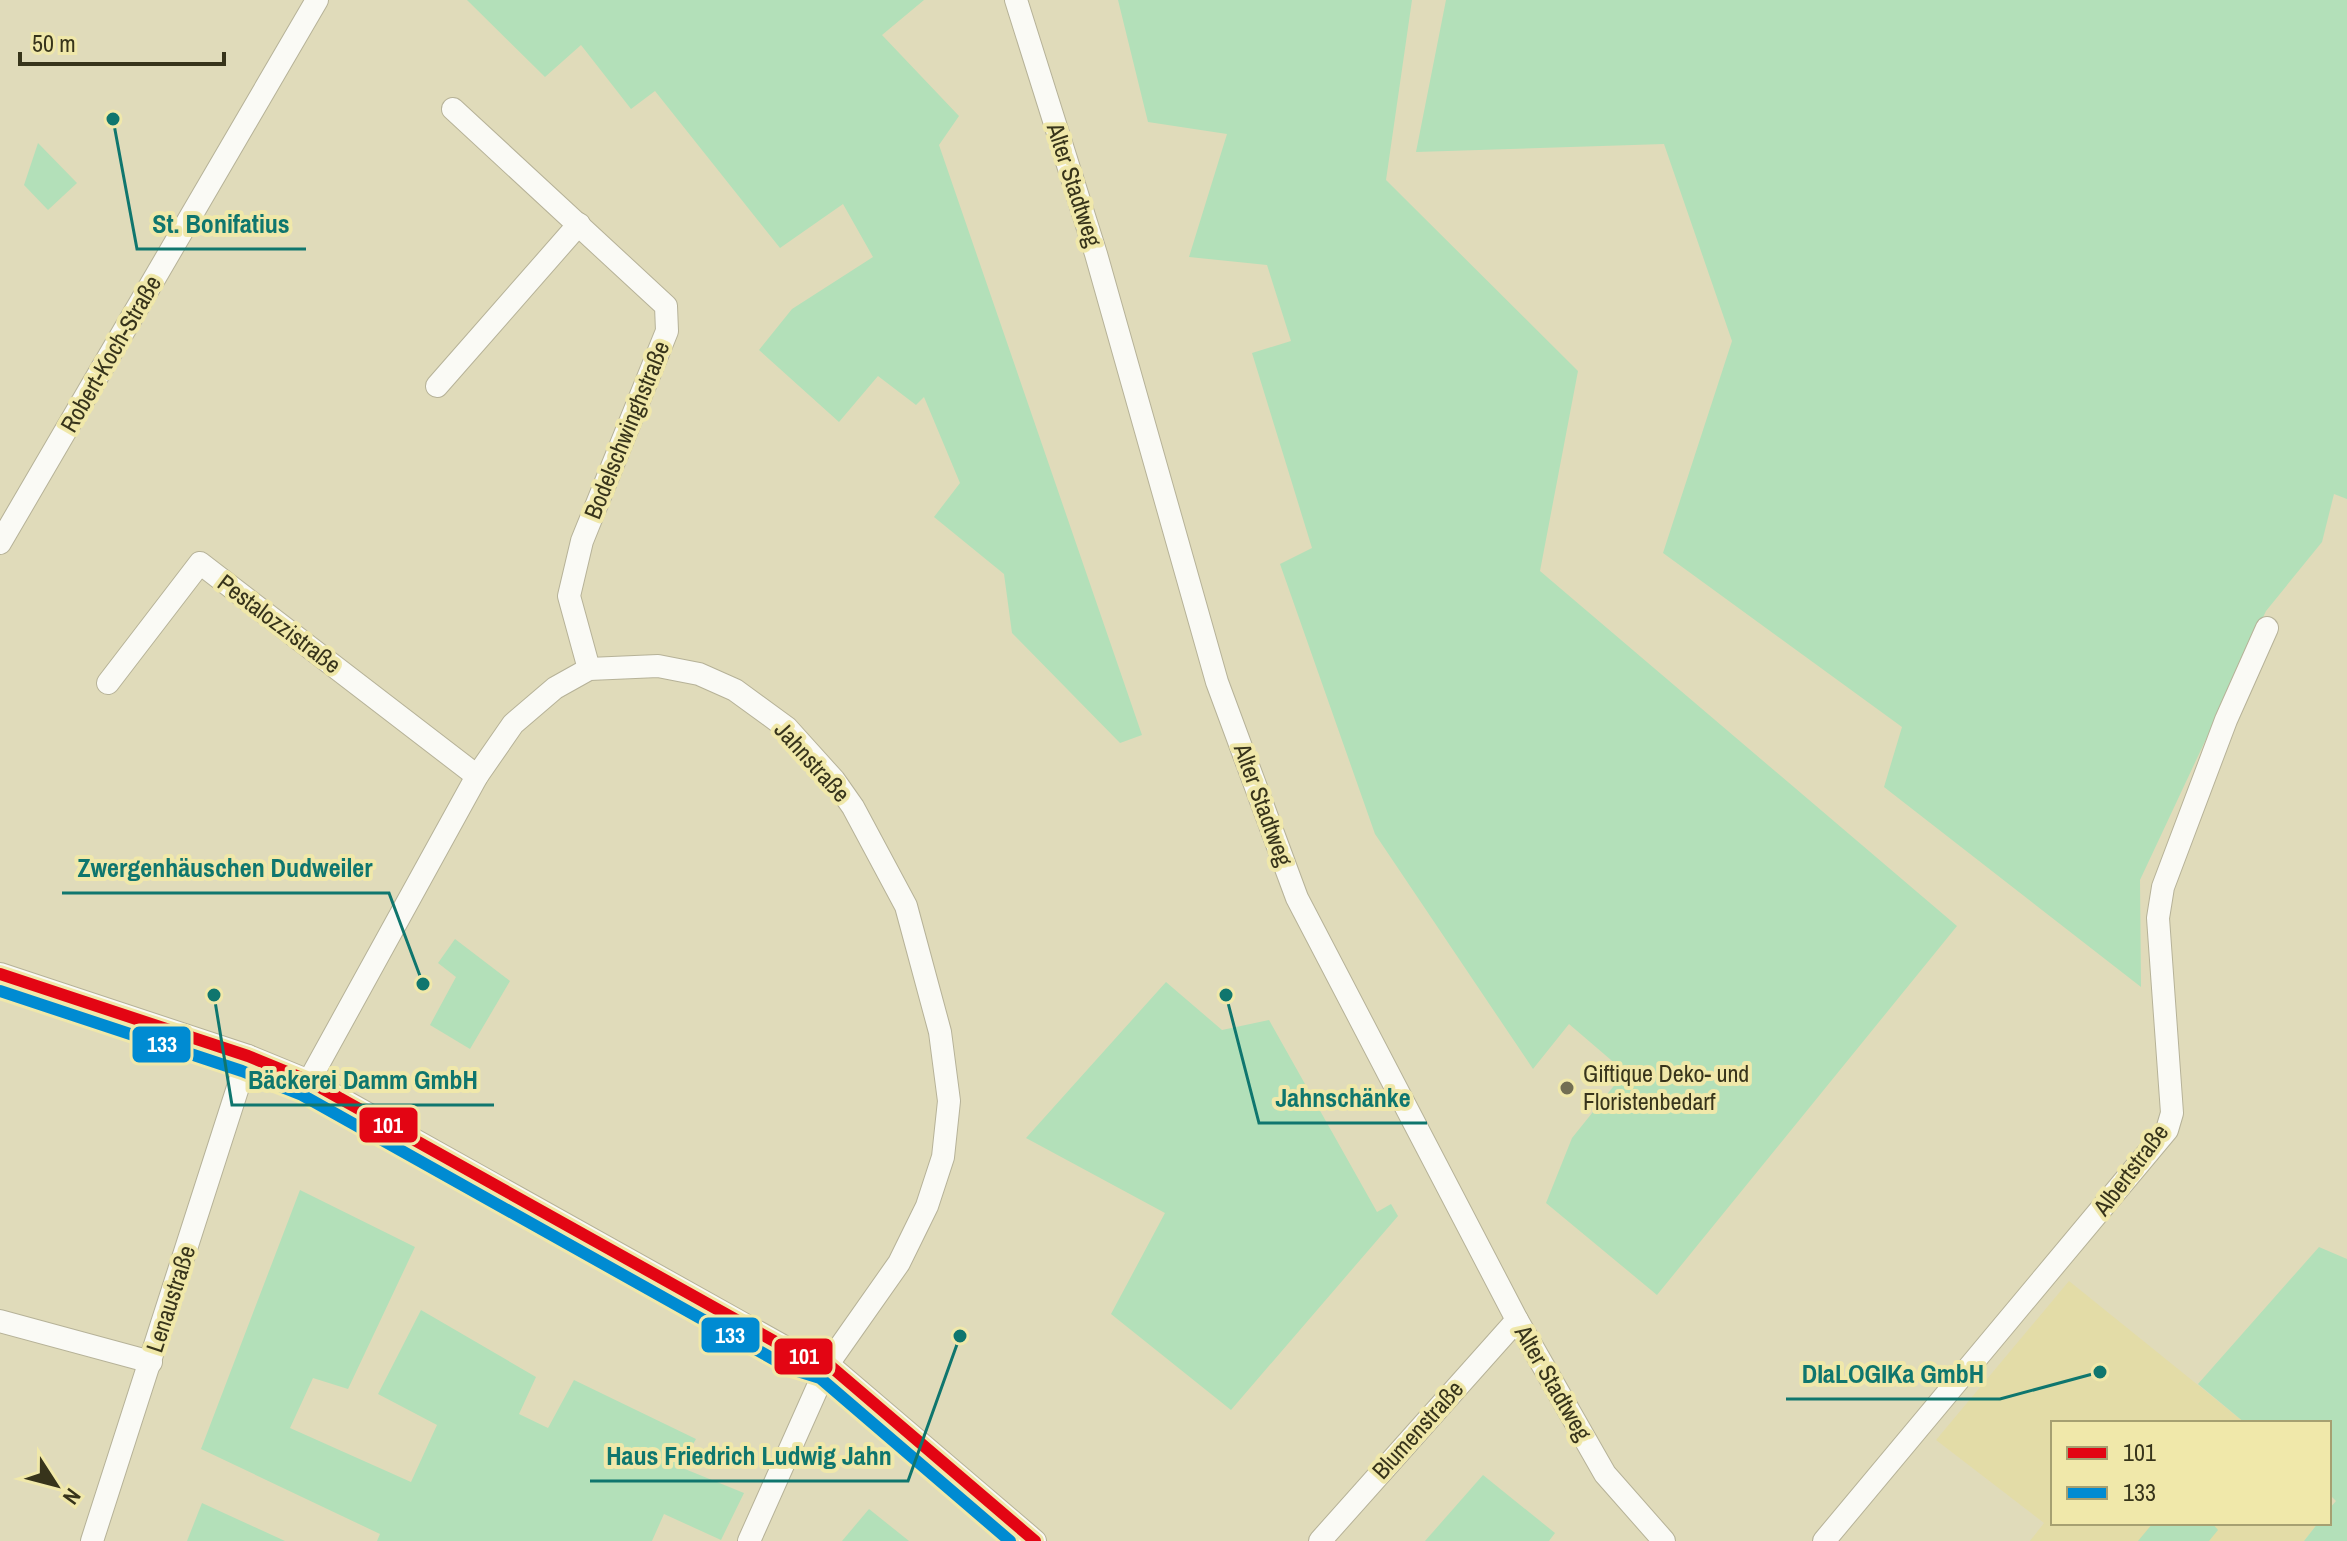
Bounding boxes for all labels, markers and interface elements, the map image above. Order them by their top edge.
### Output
scale bar [20,16,224,66]
text: 50 m [32,27,76,59]
street label: Alter Stadtweg [1040,118,1110,251]
callout: St. Bonifatius [137,199,306,249]
text: St. Bonifatius [152,206,290,241]
street label: Robert-Koch-Straße [52,269,168,438]
street label: Bodelschwinghstraße [576,336,676,523]
street label: Pestalozzistraße [211,566,348,680]
street label: Jahnstraße [768,714,858,809]
street label: Alter Stadtweg [1227,738,1301,870]
callout: Zwergenhäuschen Dudweiler [62,843,389,893]
text: Zwergenhäuschen Dudweiler [77,850,373,885]
line badge: 133 [131,1025,192,1064]
text: 133 [147,1029,177,1059]
callout: Bäckerei Damm GmbH [232,1055,494,1105]
place label: Giftique Deko- und Floristenbedarf [1583,1057,1749,1117]
text: Bäckerei Damm GmbH [248,1062,478,1097]
callout: Jahnschänke [1259,1073,1427,1123]
marker: Giftique Deko- und Floristenbedarf [1558,1079,1576,1097]
text: Jahnschänke [1275,1080,1411,1115]
line badge: 101 [358,1106,419,1144]
text: 101 [373,1110,404,1140]
street label: Albertstraße [2085,1117,2175,1223]
street label: Lenaustraße [138,1241,202,1356]
line badge: 133 [700,1316,761,1354]
street label: Alter Stadtweg [1508,1318,1600,1446]
text: 133 [715,1320,745,1350]
line badge: 101 [773,1337,834,1376]
text: 101 [789,1341,820,1371]
callout: DIaLOGIKa GmbH [1786,1349,2000,1399]
text: DIaLOGIKa GmbH [1802,1356,1984,1391]
street label: Blumenstraße [1364,1373,1470,1486]
legend [2051,1421,2331,1525]
callout: Haus Friedrich Ludwig Jahn [590,1431,908,1481]
text: 101 [2123,1436,2156,1468]
text: Haus Friedrich Ludwig Jahn [606,1438,892,1473]
north arrow [16,1445,96,1525]
text: 133 [2123,1476,2156,1508]
text: N [56,1483,88,1511]

